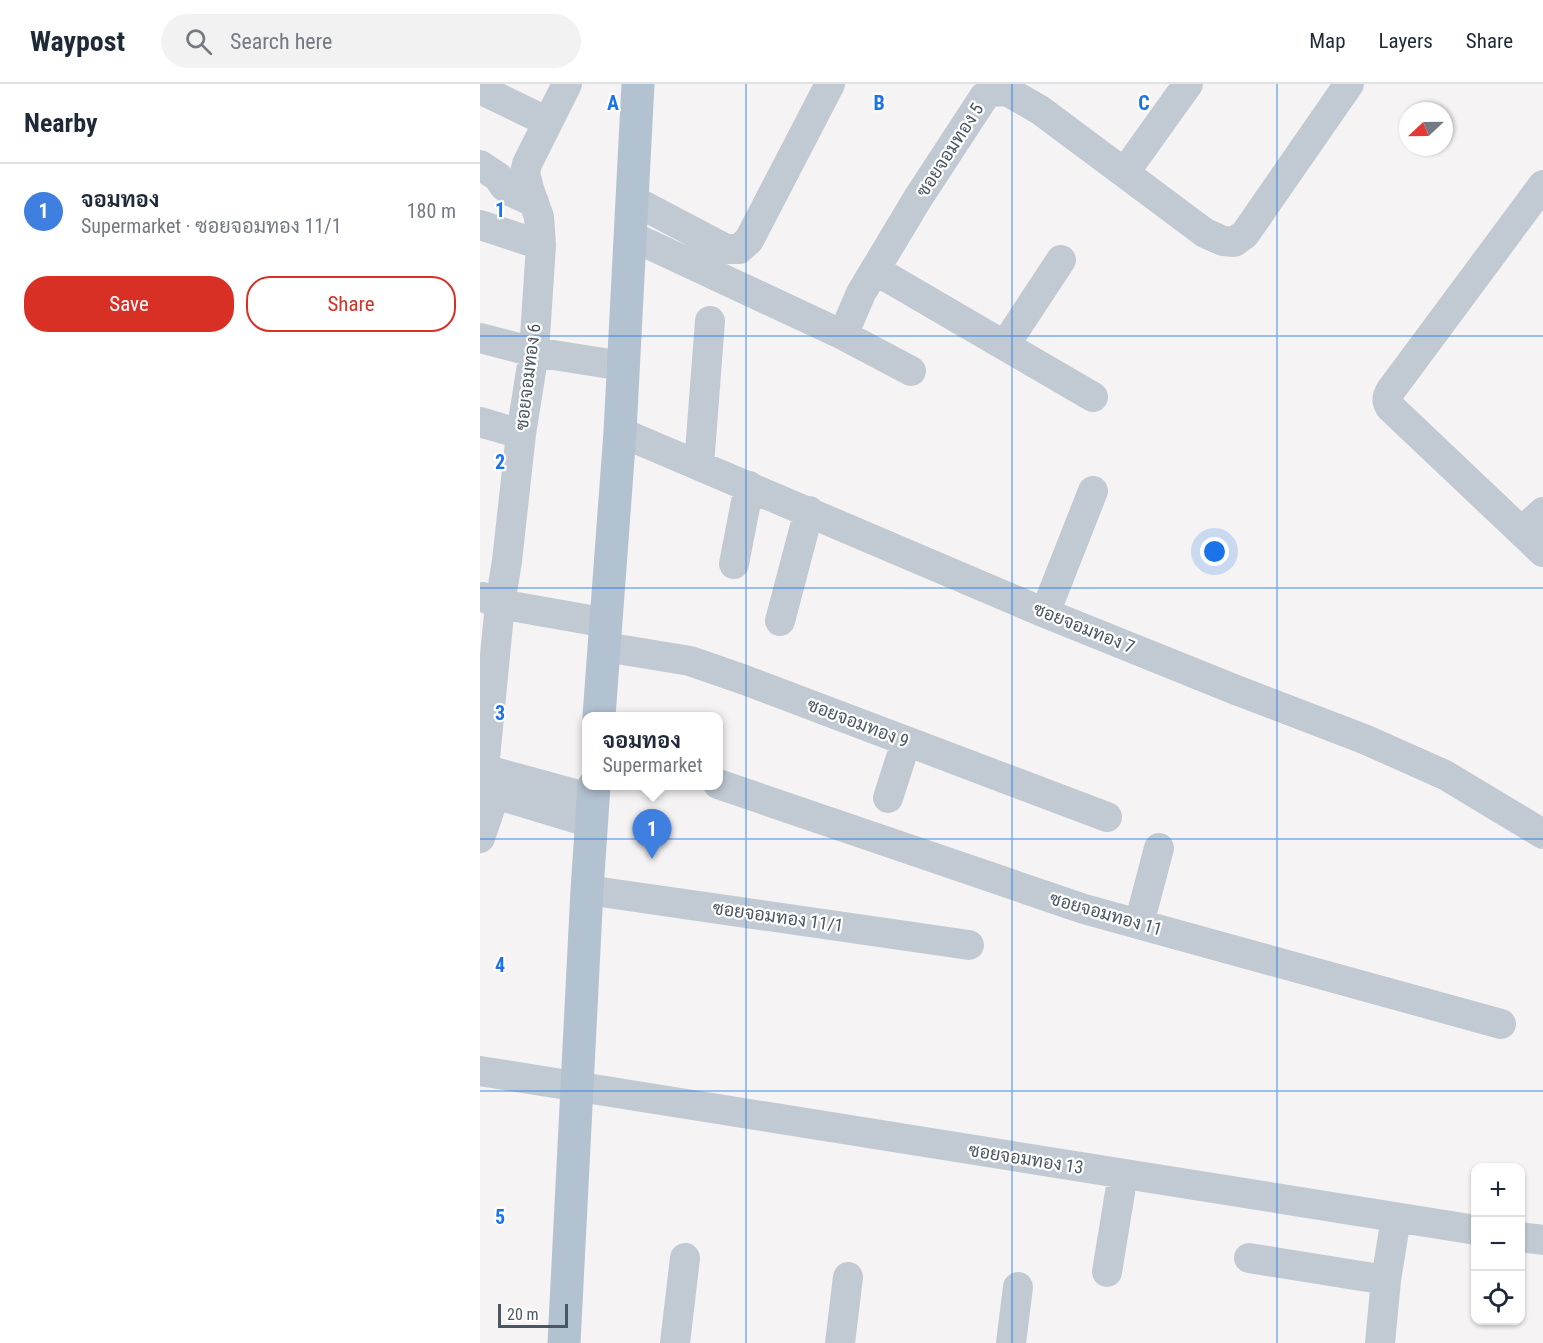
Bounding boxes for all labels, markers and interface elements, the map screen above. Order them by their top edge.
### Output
search box [161,14,581,68]
text: Waypost [30,25,125,58]
icon: search [182,25,215,58]
text: Search here [230,29,332,54]
text: Map [1309,29,1346,53]
text: Layers [1379,29,1433,53]
text: Share [1466,29,1513,53]
text: A [607,91,619,115]
text: B [873,91,885,115]
text: C [1138,91,1150,115]
street label: ซอยจอมทอง 5 [912,99,988,200]
north arrow [1399,102,1453,156]
text: Nearby [24,108,98,138]
text: จอมทอง [81,187,159,212]
text: 1 [495,198,505,222]
text: 1 [38,199,49,223]
text: 180 m [407,199,456,223]
text: Supermarket · ซอยจอมทอง 11/1 [81,214,342,238]
button: Save [24,276,234,332]
button: Share [246,276,456,332]
street label: ซอยจอมทอง 6 [511,322,544,431]
text: 2 [495,450,505,474]
your location [1200,537,1229,566]
street label: ซอยจอมทอง 7 [1031,598,1138,657]
street label: ซอยจอมทอง 9 [804,694,912,752]
text: 3 [495,701,505,725]
popup [582,712,723,790]
text: จอมทอง [602,728,681,753]
text: Supermarket [602,753,703,777]
pin: 1 [632,810,672,859]
street label: ซอยจอมทอง 11 [1047,887,1165,940]
street label: ซอยจอมทอง 11/1 [711,897,845,936]
text: 4 [495,953,505,977]
street label: ซอยจอมทอง 13 [967,1139,1085,1178]
map controls [1471,1163,1525,1325]
button: + [1471,1163,1525,1217]
text: 5 [495,1205,505,1229]
button: − [1471,1217,1525,1271]
button: locate [1471,1271,1525,1325]
scale bar [498,1301,568,1328]
text: 20 m [507,1305,539,1324]

